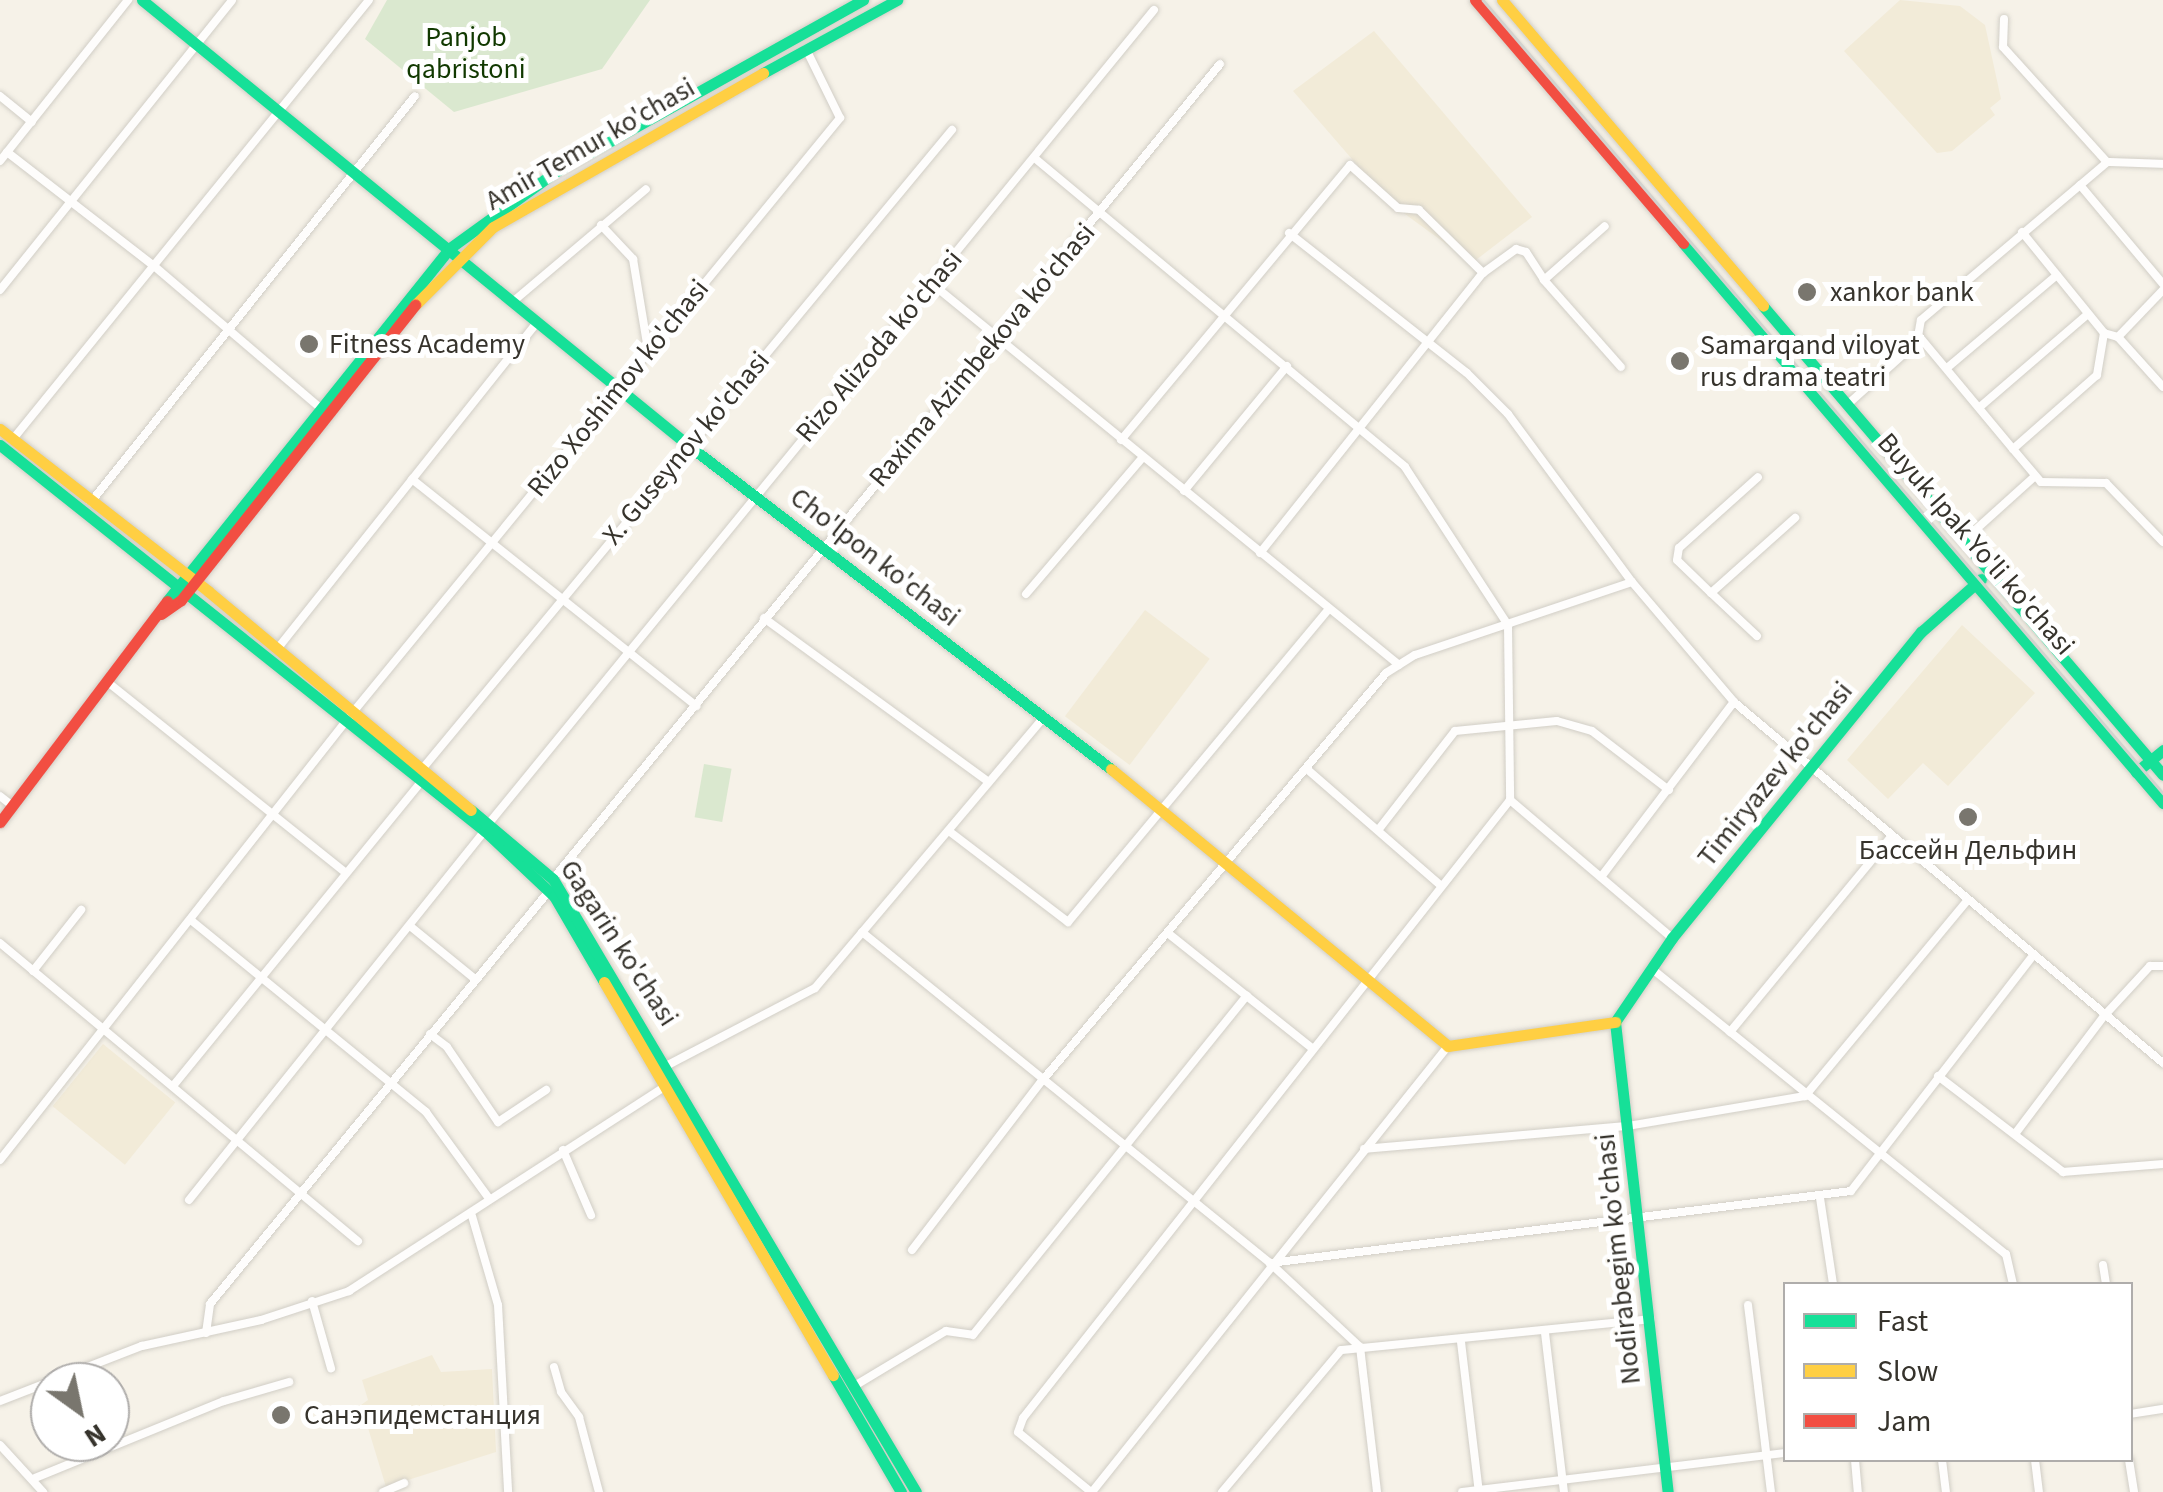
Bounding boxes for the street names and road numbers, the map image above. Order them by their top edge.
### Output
street label: Amir Temur ko'chasi [479,70,701,218]
street label: Raxima Azimbekova ko'chasi [862,216,1102,494]
street label: Rizo Alizoda ko'chasi [789,243,969,449]
street label: Rizo Xoshimov ko'chasi [520,273,716,503]
street label: X. Guseynov ko'chasi [595,345,777,551]
street label: Buyuk Ipak Yo'li ko'chasi [1870,426,2082,662]
street label: Cho'lpon ko'chasi [784,480,966,634]
street label: Timiryazev ko'chasi [1690,675,1860,873]
street label: Gagarin ko'chasi [553,854,685,1032]
street label: Nodirabegim ko'chasi [1588,1132,1648,1386]

